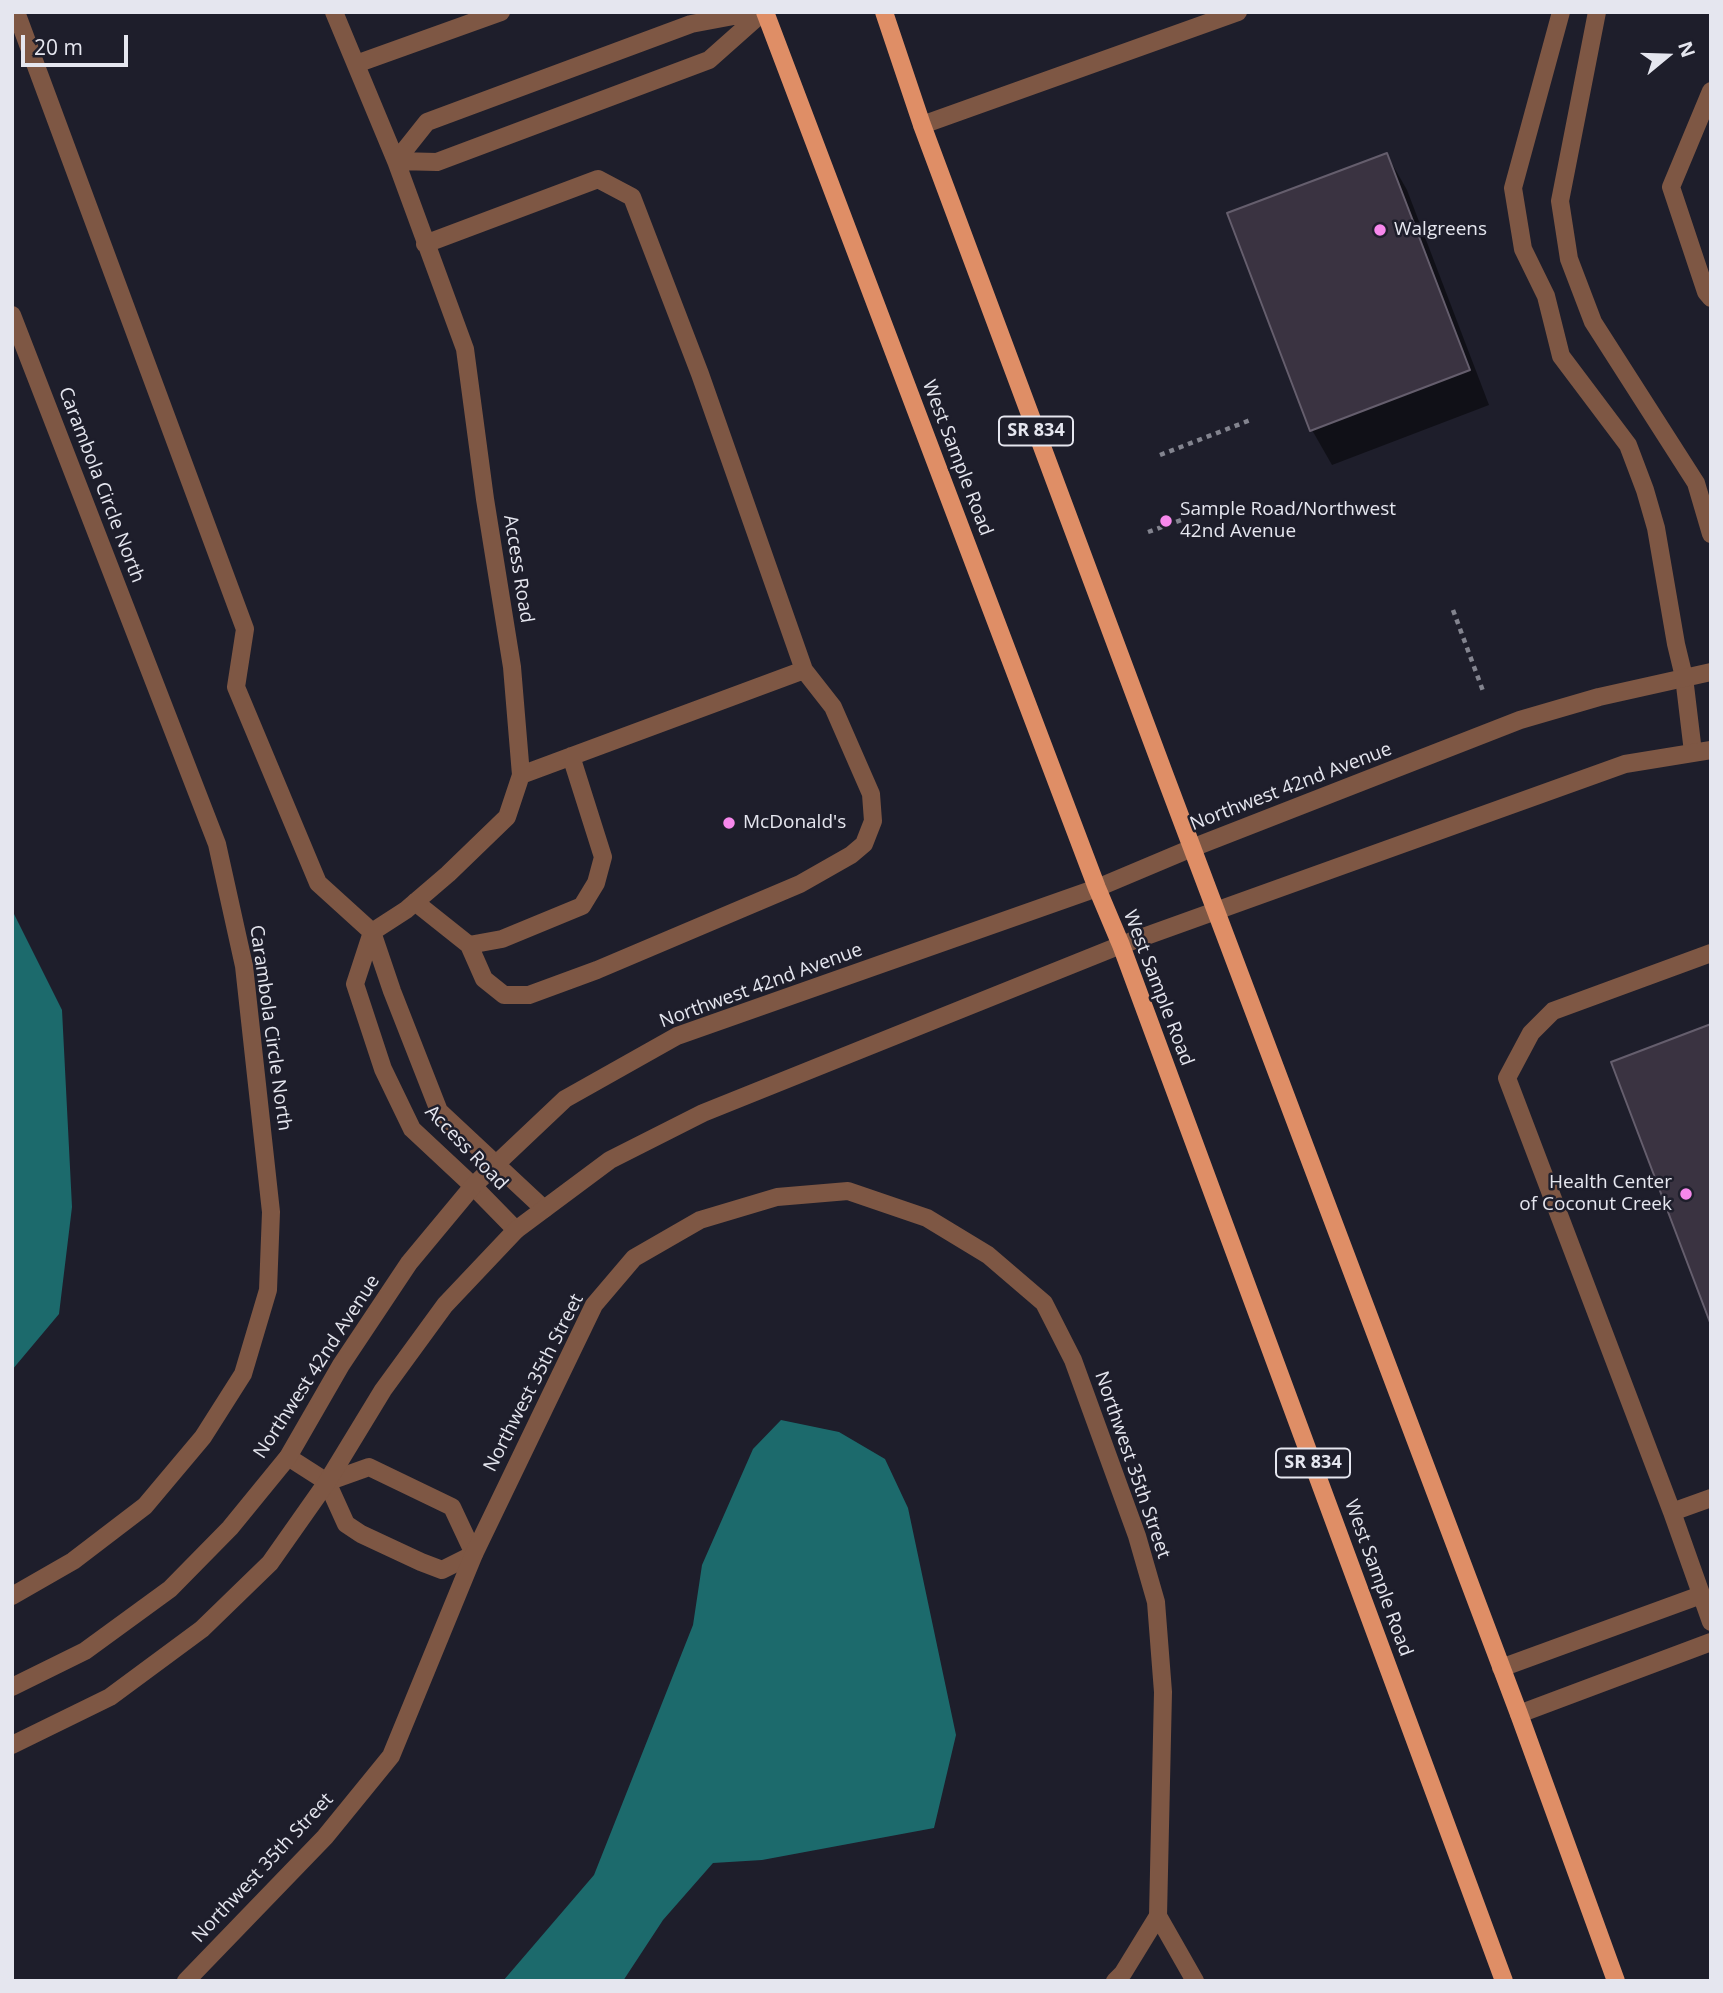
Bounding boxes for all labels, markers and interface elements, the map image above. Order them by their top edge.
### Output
scale bar [24,21,131,65]
north arrow [1632,21,1702,91]
text: 20 m [34,33,83,61]
text: N [1672,38,1702,61]
place label: Walgreens [1394,219,1487,241]
marker: Walgreens [1372,222,1388,238]
street label: West Sample Road [917,377,997,539]
street label: Carambola Circle North [53,384,149,586]
road number: SR 834 [999,416,1073,446]
place label: Sample Road/Northwest 42nd Avenue [1180,499,1396,543]
street label: Access Road [498,513,538,625]
marker: Sample Road/Northwest 42nd Avenue [1158,513,1174,529]
street label: Northwest 42nd Avenue [1187,738,1395,836]
place label: McDonald's [743,812,846,834]
marker: McDonald's [721,815,737,831]
street label: West Sample Road [1118,907,1198,1069]
street label: Carambola Circle North [244,924,296,1132]
street label: Northwest 42nd Avenue [656,939,866,1033]
street label: Access Road [420,1101,512,1195]
place label: Health Center of Coconut Creek [1519,1172,1672,1216]
marker: Health Center of Coconut Creek [1678,1186,1694,1202]
street label: Northwest 42nd Avenue [249,1271,385,1463]
street label: Northwest 35th Street [479,1290,589,1476]
street label: Northwest 35th Street [1089,1369,1175,1561]
road number: SR 834 [1276,1448,1350,1478]
street label: West Sample Road [1339,1497,1417,1659]
street label: Northwest 35th Street [188,1788,338,1948]

